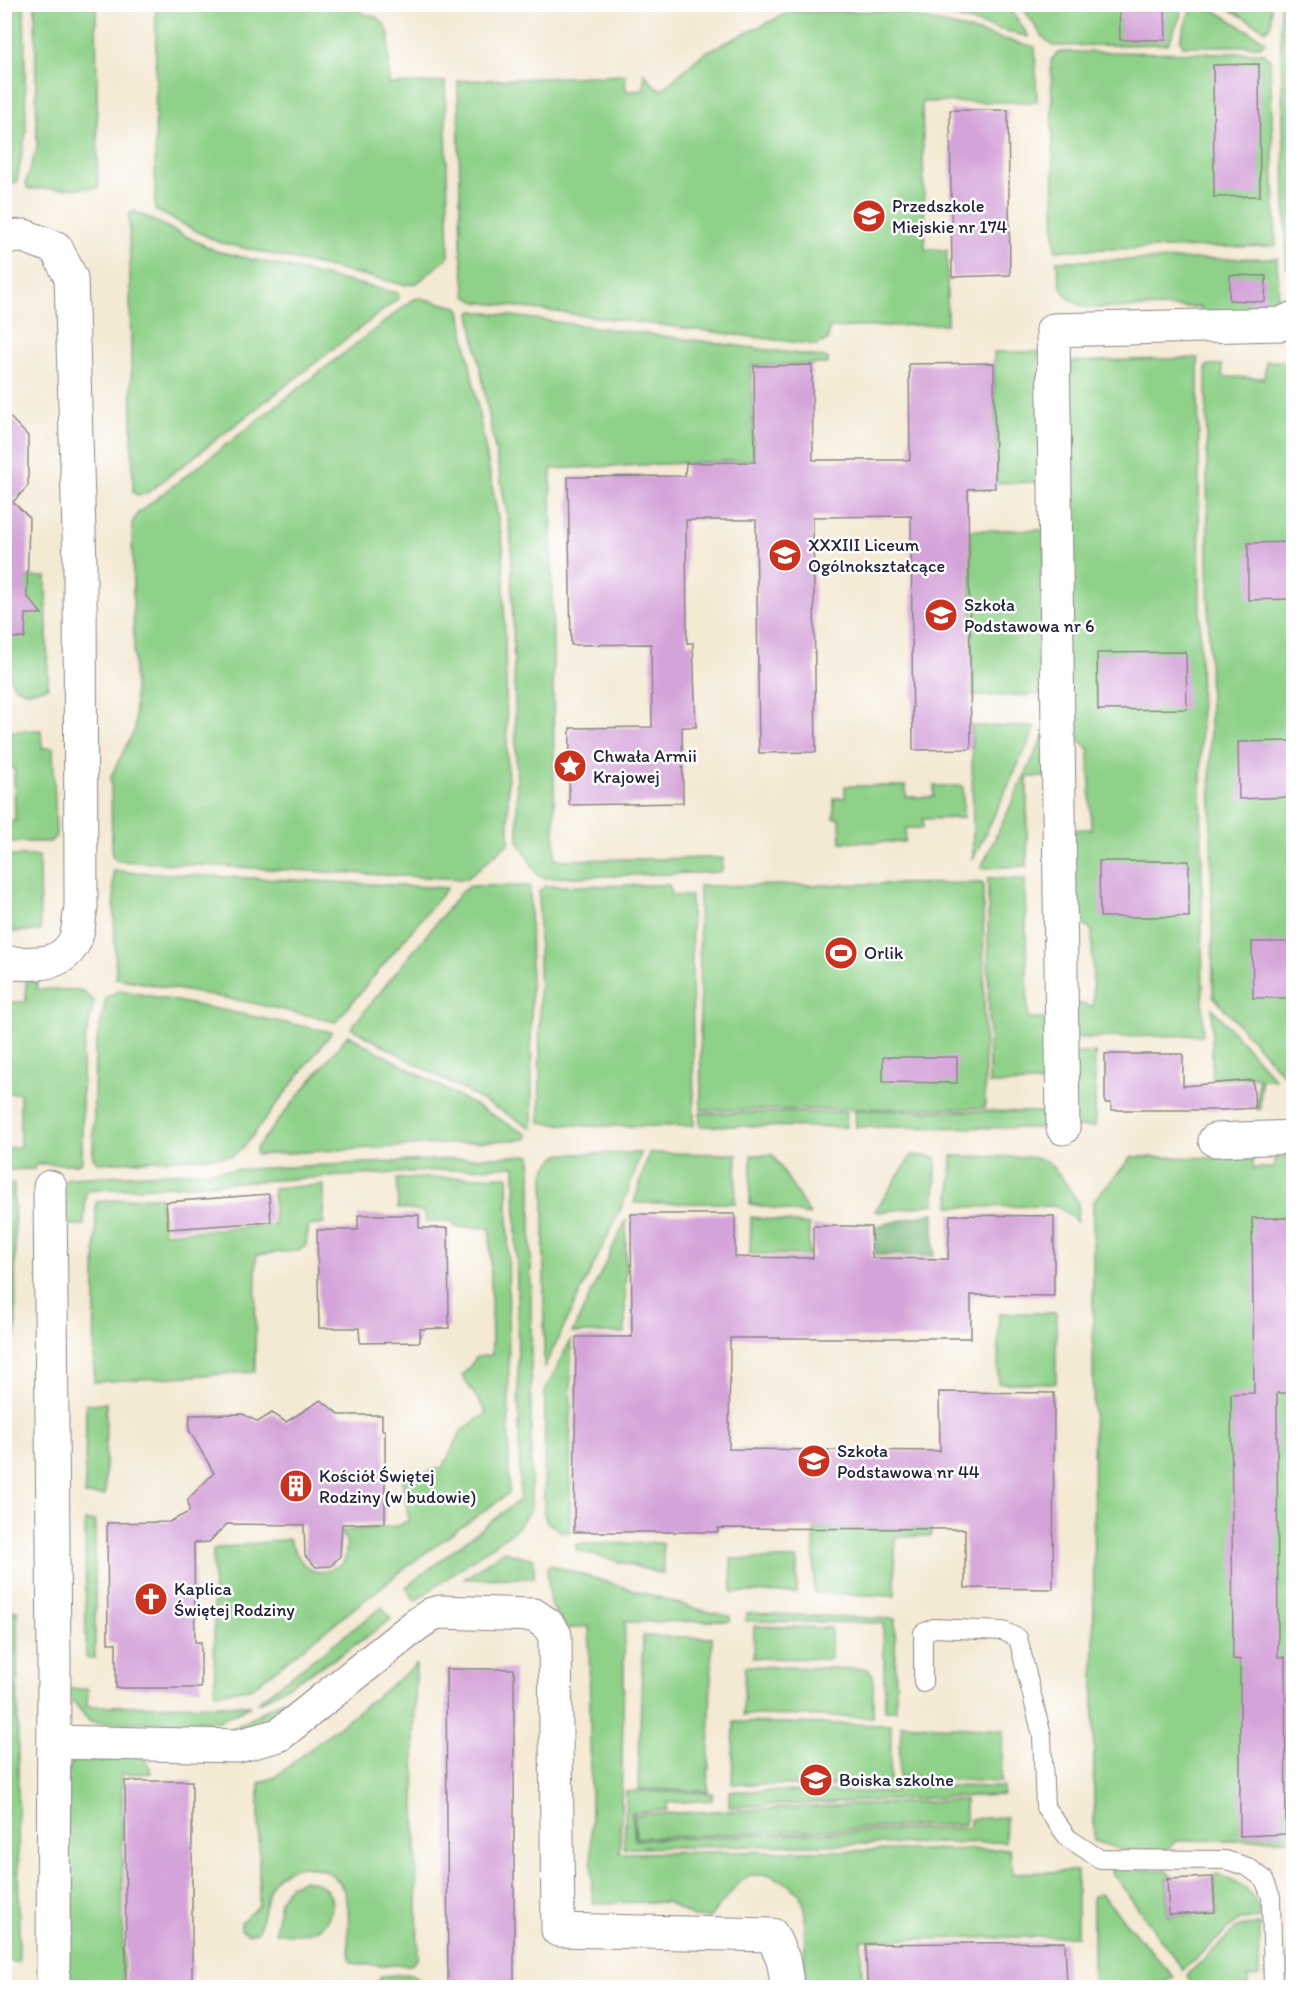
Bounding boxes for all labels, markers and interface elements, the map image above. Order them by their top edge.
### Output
place label: Przedszkole Miejskie nr 174 [892,195,1008,238]
school or university icon: Przedszkole Miejskie nr 174 [851,198,887,234]
place label: XXXIII Liceum Ogólnokształcące [808,534,945,577]
school or university icon: XXXIII Liceum Ogólnokształcące [767,537,803,573]
place label: Szkoła Podstawowa nr 6 [964,594,1095,637]
school or university icon: Szkoła Podstawowa nr 6 [923,597,959,633]
place label: Chwała Armii Krajowej [593,745,697,788]
place icon: Chwała Armii Krajowej [552,748,588,784]
sports icon: Orlik [823,935,859,971]
place label: Orlik [864,942,904,964]
place label: Szkoła Podstawowa nr 44 [837,1440,980,1483]
school or university icon: Szkoła Podstawowa nr 44 [796,1443,832,1479]
place label: Kościół Świętej Rodziny (w budowie) [319,1465,476,1508]
building icon: Kościół Świętej Rodziny (w budowie) [278,1468,314,1504]
place label: Kaplica Świętej Rodziny [174,1578,295,1621]
church icon: Kaplica Świętej Rodziny [133,1581,169,1617]
school or university icon: Boiska szkolne [798,1762,834,1798]
place label: Boiska szkolne [839,1769,954,1791]

